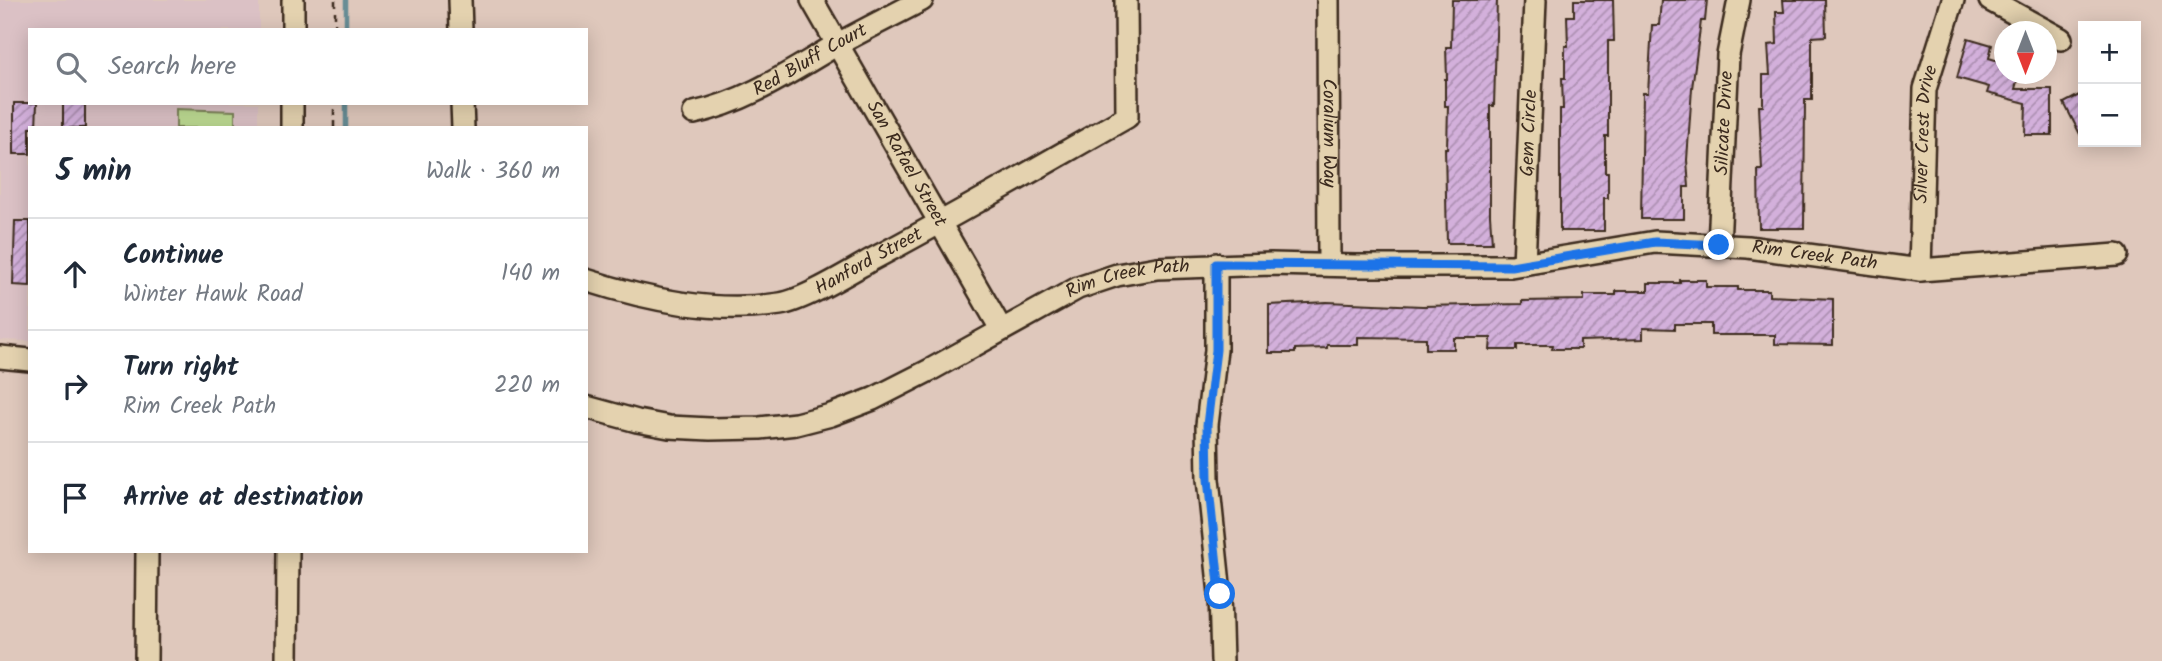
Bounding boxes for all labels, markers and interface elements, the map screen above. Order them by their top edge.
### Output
street label: Red Bluff Court [748,16,873,105]
north arrow [1994,21,2057,84]
map controls [2078,21,2141,147]
button: + [2078,21,2141,84]
search box [28,28,588,105]
text: Search here [108,46,236,88]
icon: search [52,48,90,86]
street label: Silver Crest Drive [1907,61,1947,204]
street label: Silicate Drive [1707,70,1742,176]
street label: Coralium Way [1313,78,1344,189]
button: − [2078,84,2141,147]
street label: Gem Circle [1513,89,1546,177]
street label: San Rafael Street [858,95,955,233]
text: 5 min [56,148,132,196]
text: Walk · 360 m [426,154,560,190]
street label: Hanford Street [810,220,929,304]
route end [1703,229,1734,260]
street label: Rim Creek Path [1750,233,1879,279]
text: Continue [123,235,224,277]
street label: Rim Creek Path [1060,252,1190,307]
icon: ahead [56,255,94,293]
text: 140 m [501,256,560,292]
text: Winter Hawk Road [123,277,303,313]
text: Turn right [123,347,239,389]
icon: right [56,367,94,405]
text: 220 m [494,368,560,404]
text: Rim Creek Path [123,389,276,425]
text: Arrive at destination [123,477,363,519]
icon: arrive [56,479,94,517]
route start [1204,578,1235,609]

